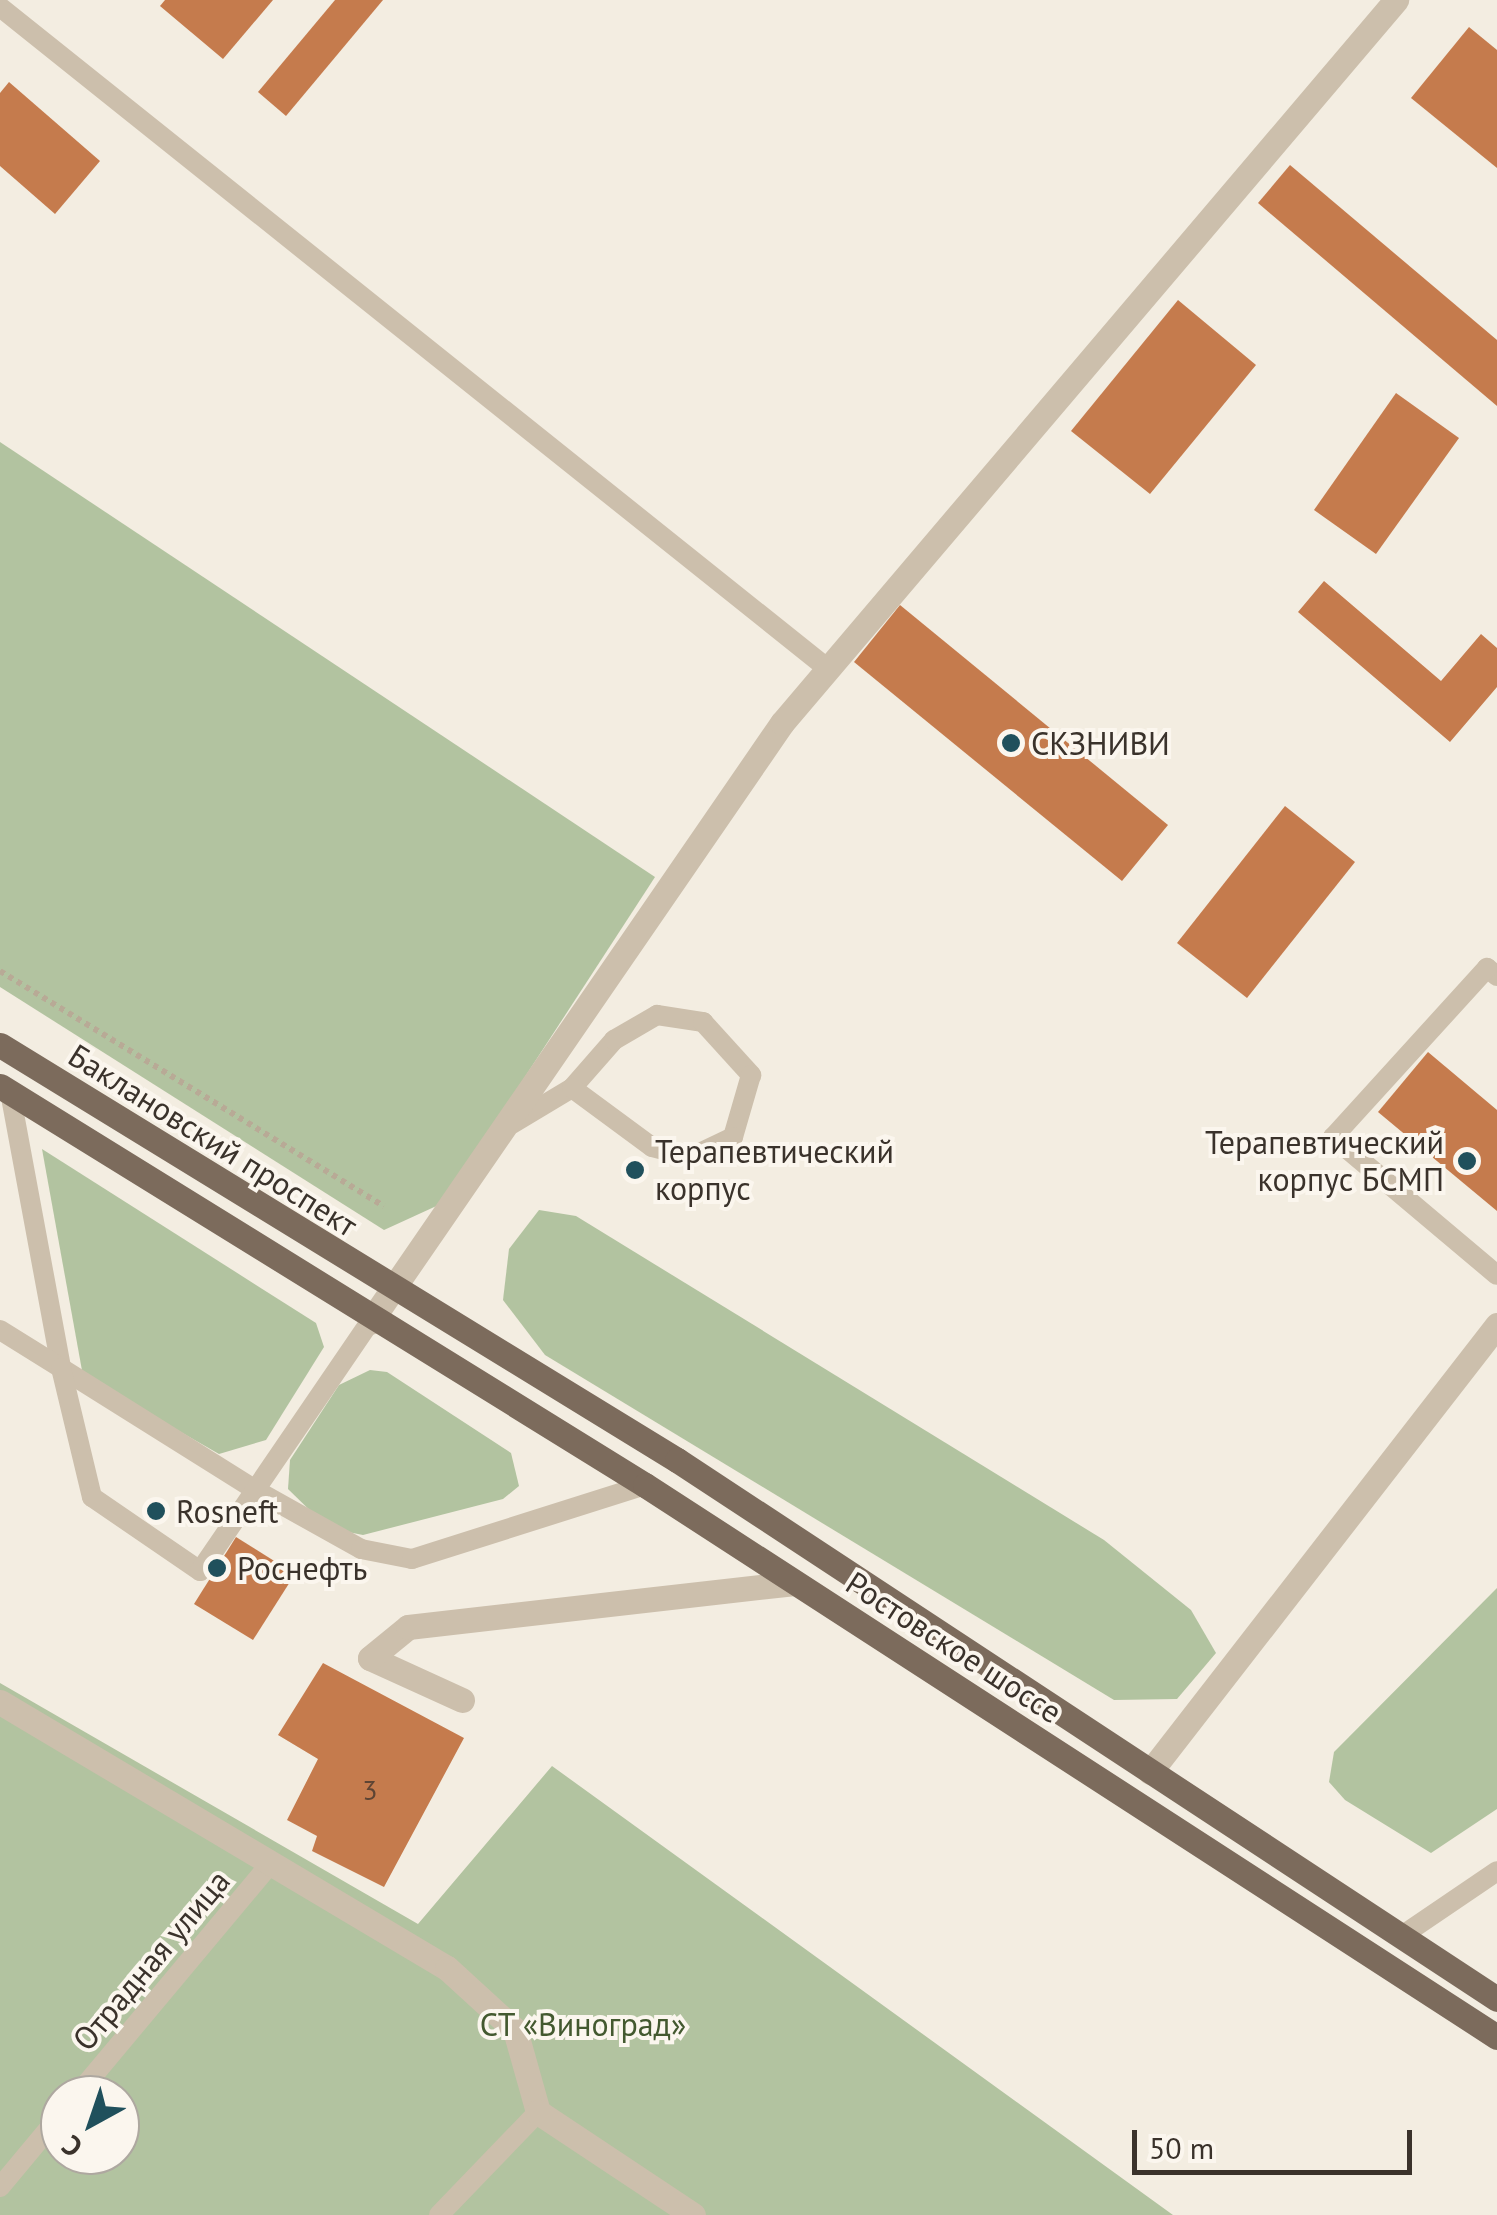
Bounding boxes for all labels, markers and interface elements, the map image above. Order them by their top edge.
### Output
place label: СКЗНИВИ [1031,724,1170,762]
marker: СКЗНИВИ [1000,732,1022,754]
street label: Баклановский проспект [62,1036,364,1244]
place label: Терапевтический корпус БСМП [1205,1124,1444,1199]
place label: Терапевтический корпус [655,1133,894,1208]
marker: Терапевтический корпус БСМП [1454,1148,1480,1174]
marker: Терапевтический корпус [624,1159,646,1181]
place label: Rosneft [176,1492,278,1530]
marker: Rosneft [145,1500,167,1522]
place label: Роснефть [237,1549,367,1587]
marker: Роснефть [206,1557,228,1579]
street label: Ростовское шоссе [839,1563,1069,1731]
house number: 3 [362,1773,378,1807]
street label: Отрадная улица [64,1862,238,2058]
park label: СТ «Виноград» [479,2005,687,2043]
north arrow [40,2075,140,2175]
scale bar [1137,2110,1417,2172]
text: С [54,2128,90,2166]
text: 50 m [1149,2128,1214,2167]

